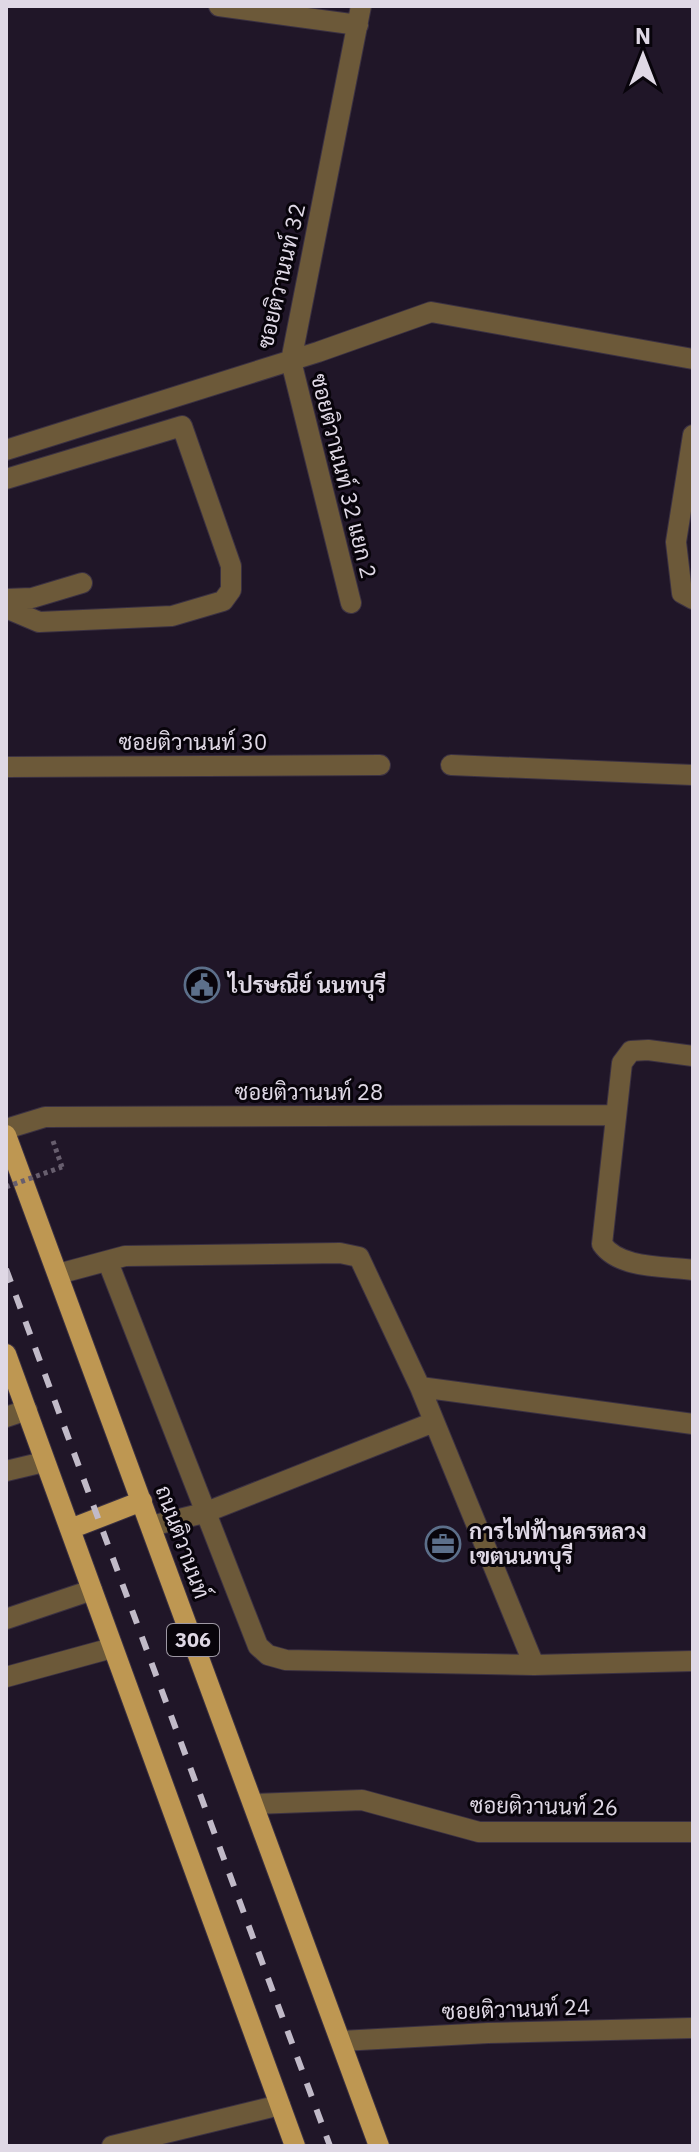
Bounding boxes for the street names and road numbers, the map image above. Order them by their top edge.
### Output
street label: ซอยติวานนท์ 32 [250,200,311,351]
street label: ซอยติวานนท์ 32 แยก 2 [305,370,384,581]
street label: ซอยติวานนท์ 30 [119,727,267,756]
street label: ซอยติวานนท์ 28 [235,1077,383,1106]
street label: ถนนติวานนท์ [150,1481,217,1603]
road number: 306 [167,1624,219,1656]
street label: ซอยติวานนท์ 26 [470,1790,618,1821]
street label: ซอยติวานนท์ 24 [441,1991,591,2026]

